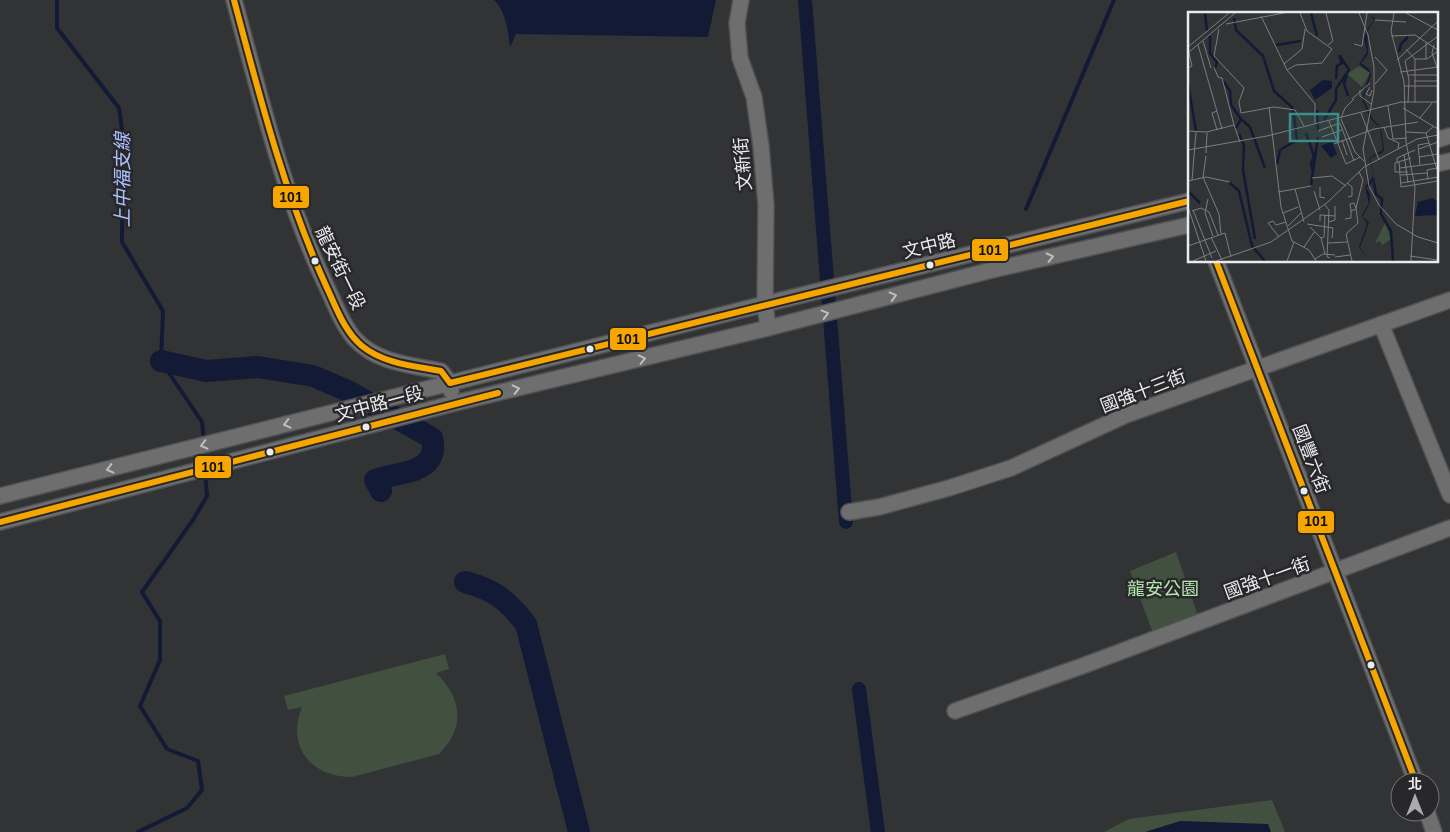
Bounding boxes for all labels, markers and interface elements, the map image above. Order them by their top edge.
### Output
inset map [1188,12,1438,262]
water label: 上中福支線 [112,131,133,228]
street label: 文新街 [731,136,755,192]
line badge: 101 [272,185,310,209]
text: 101 [279,189,303,205]
street label: 龍安街一段 [311,223,369,313]
street label: 文中路 [900,230,958,262]
line badge: 101 [971,238,1009,262]
text: 101 [978,242,1002,258]
one-way arrow [1046,252,1055,263]
unlabelled marker [310,256,320,266]
unlabelled marker [925,260,935,270]
one-way arrow [888,291,897,302]
one-way arrow [820,309,829,320]
line badge: 101 [609,327,647,351]
text: 101 [616,331,640,347]
unlabelled marker [585,344,595,354]
one-way arrow [637,354,646,365]
street label: 國強十三街 [1097,366,1189,416]
street label: 文中路一段 [333,383,425,425]
one-way arrow [511,384,520,395]
one-way arrow [282,418,291,429]
unlabelled marker [361,422,371,432]
street label: 國豐六街 [1289,422,1333,496]
one-way arrow [199,439,208,450]
unlabelled marker [265,447,275,457]
line badge: 101 [194,455,232,479]
text: 101 [201,459,225,475]
one-way arrow [106,463,115,474]
unlabelled marker [1299,486,1309,496]
line badge: 101 [1297,510,1335,534]
text: 101 [1304,513,1328,529]
street label: 國強十一街 [1221,553,1313,603]
park label: 龍安公園 [1127,579,1199,599]
unlabelled marker [1366,660,1376,670]
north arrow [1390,772,1440,822]
text: 北 [1408,776,1422,792]

